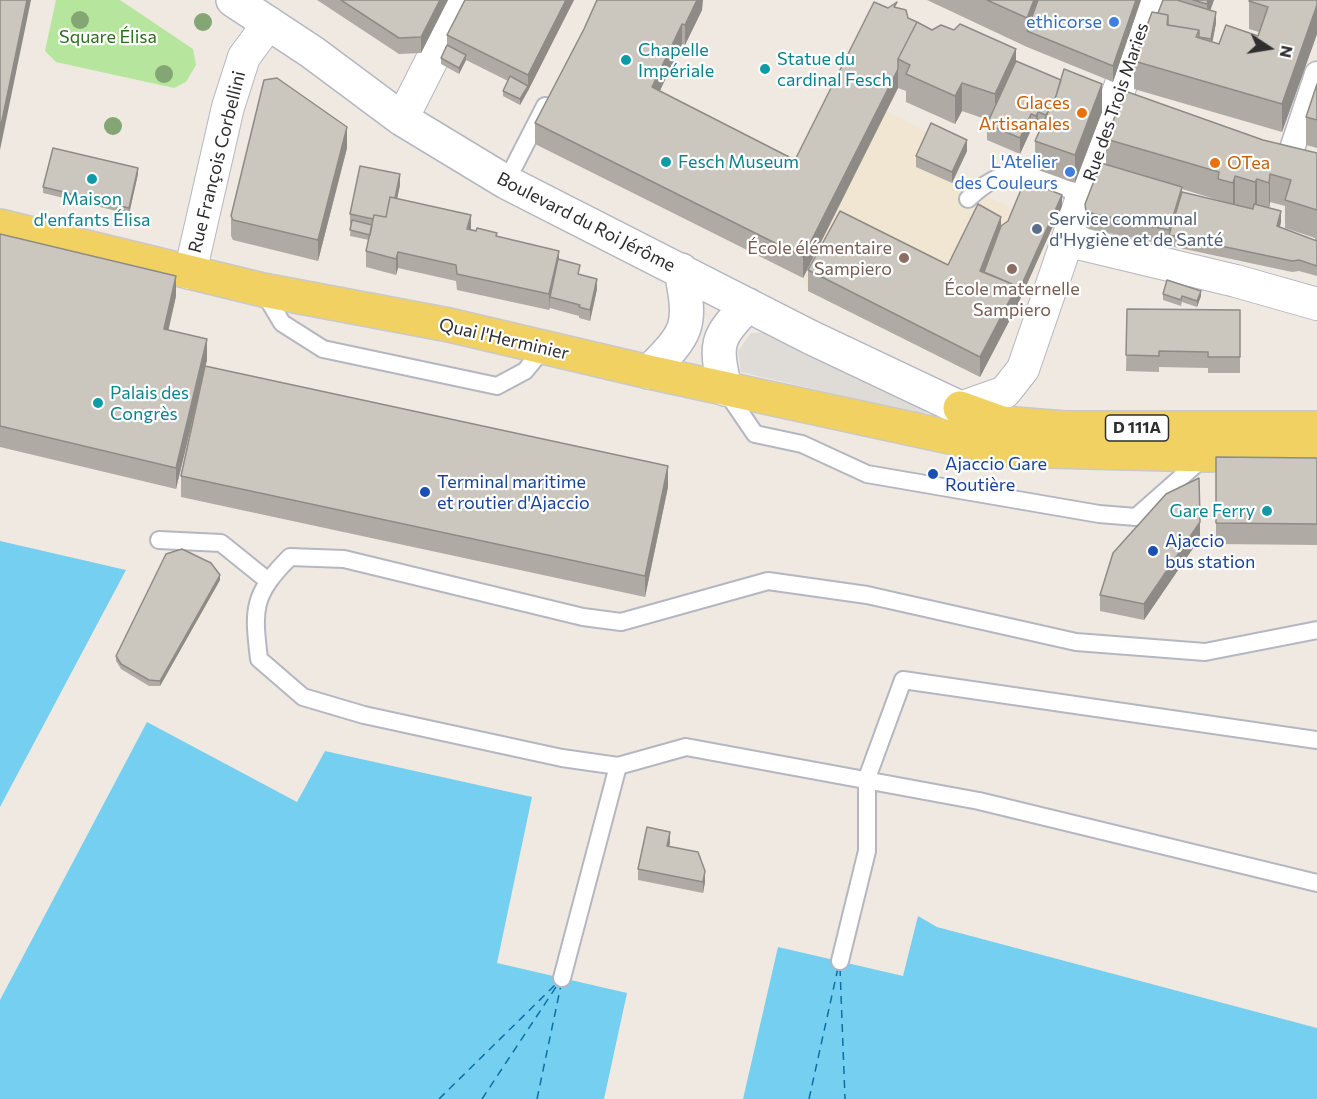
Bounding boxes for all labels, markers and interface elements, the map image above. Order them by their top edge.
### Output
place label: ethicorse [1026,11,1102,33]
marker: ethicorse [1107,15,1121,29]
north arrow [1239,18,1299,78]
street label: Rue des Trois Maries [1079,20,1153,184]
park label: Square Élisa [59,26,157,48]
place label: Chapelle Impériale [638,39,714,82]
text: N [1277,44,1298,60]
place label: Statue du cardinal Fesch [777,48,892,90]
marker: Chapelle Impériale [619,53,633,67]
marker: Statue du cardinal Fesch [758,62,772,76]
street label: Rue François Corbellini [184,69,250,255]
place label: Glaces Artisanales [979,92,1070,134]
marker: Glaces Artisanales [1075,106,1089,120]
place label: Fesch Museum [678,151,799,173]
place label: L'Atelier des Couleurs [954,151,1058,194]
place label: OTea [1227,152,1270,174]
marker: Fesch Museum [659,155,673,169]
marker: OTea [1208,156,1222,170]
marker: L'Atelier des Couleurs [1063,165,1077,179]
street label: Boulevard du Roi Jérôme [493,168,679,276]
marker: Maison d'enfants Élisa [85,172,99,186]
place label: Maison d'enfants Élisa [34,188,150,230]
place label: Service communal d'Hygiène et de Santé [1049,208,1223,250]
marker: Service communal d'Hygiène et de Santé [1030,222,1044,236]
place label: École élémentaire Sampiero [747,237,892,280]
marker: École élémentaire Sampiero [897,251,911,265]
marker: École maternelle Sampiero [1005,262,1019,276]
place label: École maternelle Sampiero [944,278,1080,320]
street label: Quai l'Herminier [437,314,571,364]
place label: Palais des Congrès [110,382,189,424]
marker: Palais des Congrès [91,396,105,410]
road number: D 111A [1106,415,1168,441]
place label: Ajaccio Gare Routière [945,453,1047,496]
marker: Ajaccio Gare Routière [926,467,940,481]
place label: Terminal maritime et routier d'Ajaccio [437,471,590,514]
marker: Terminal maritime et routier d'Ajaccio [418,485,432,499]
place label: Gare Ferry [1169,500,1255,522]
marker: Gare Ferry [1260,504,1274,518]
place label: Ajaccio bus station [1165,530,1255,572]
marker: Ajaccio bus station [1146,544,1160,558]

